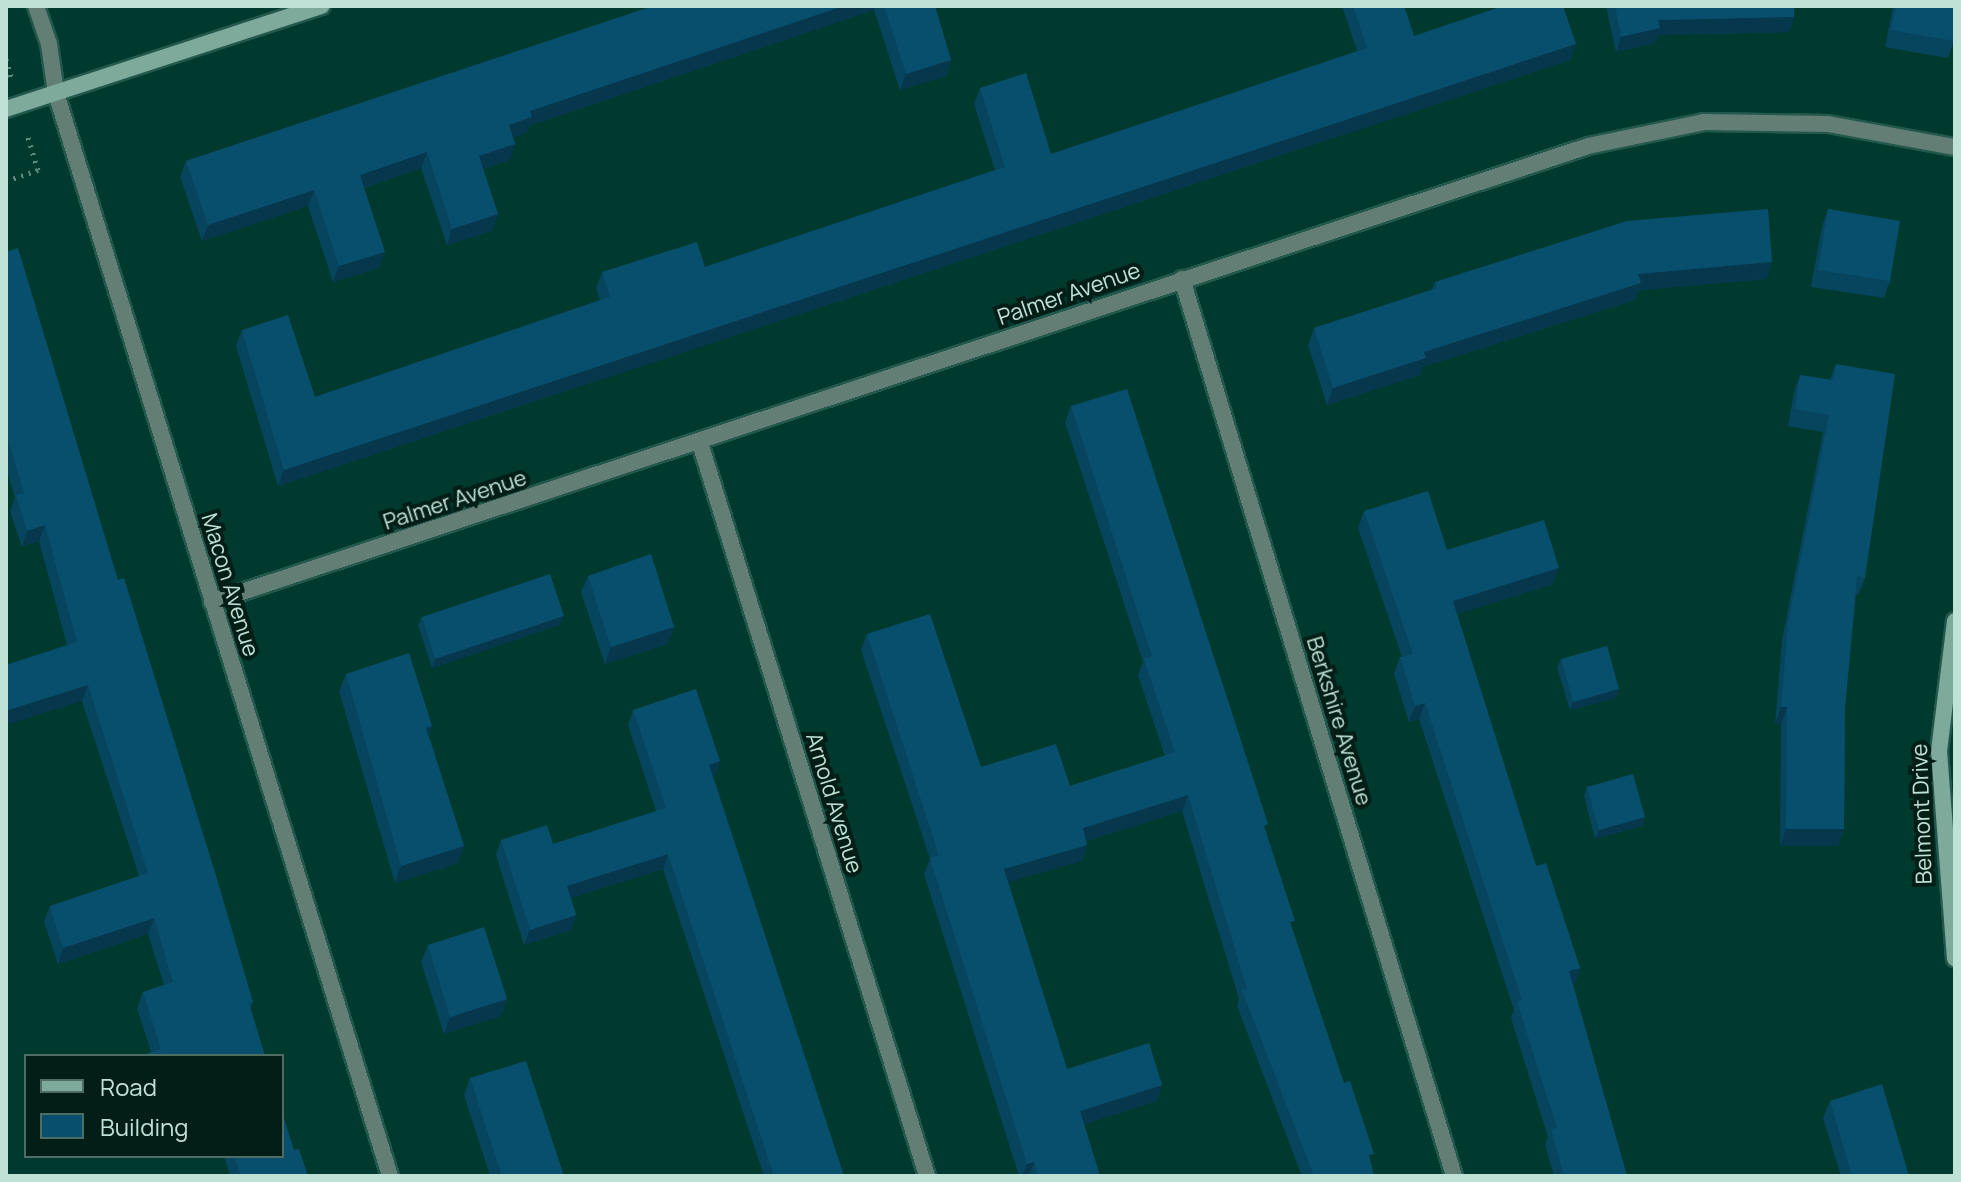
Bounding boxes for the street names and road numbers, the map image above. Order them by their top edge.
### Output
street label: Palmer Avenue [994,257,1144,331]
street label: Palmer Avenue [380,464,530,536]
street label: Macon Avenue [196,510,264,660]
street label: Berkshire Avenue [1301,633,1377,809]
street label: Arnold Avenue [800,729,868,877]
street label: Belmont Drive [1906,743,1938,885]

